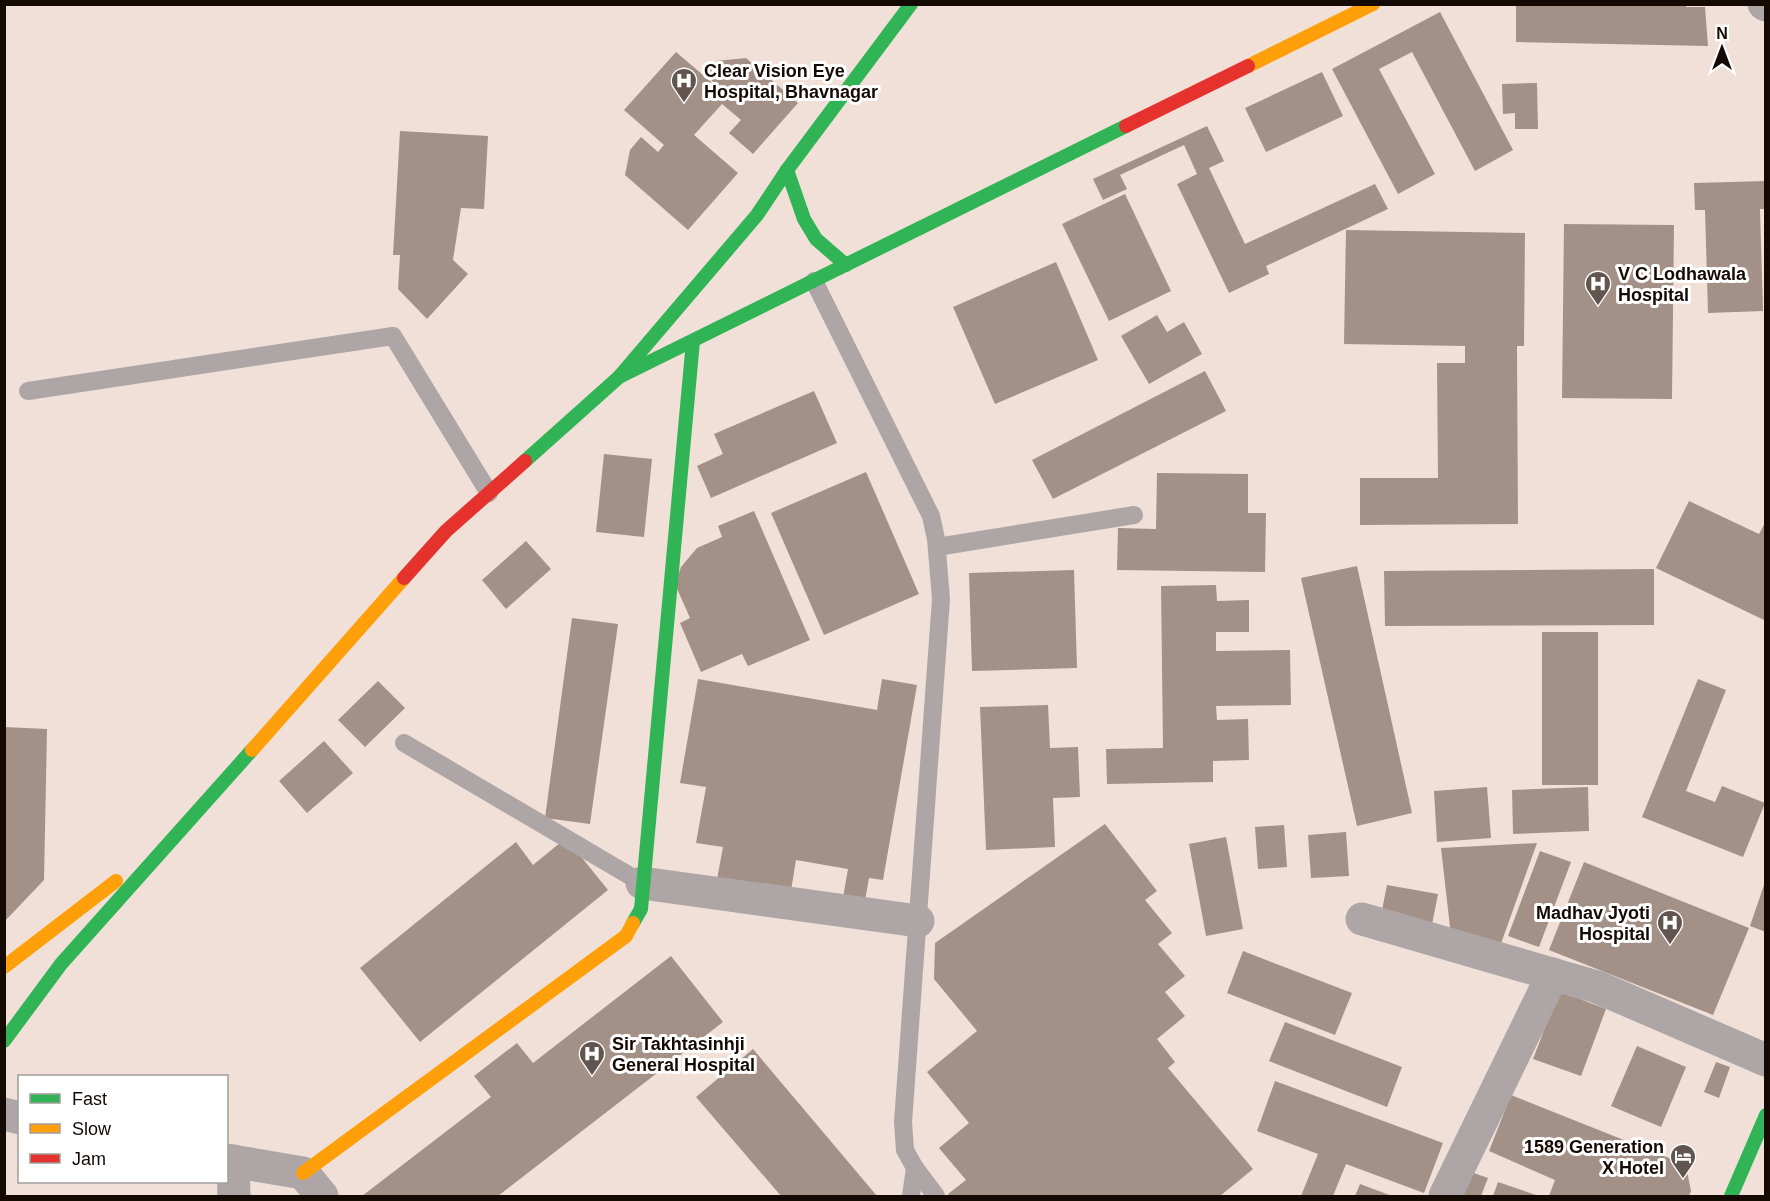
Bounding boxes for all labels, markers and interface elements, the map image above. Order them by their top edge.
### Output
north arrow [1692,18,1752,78]
text: N [1716,25,1728,42]
place label: Clear Vision Eye Hospital, Bhavnagar [704,61,878,102]
hospital icon: Clear Vision Eye Hospital, Bhavnagar [669,66,699,104]
place label: V C Lodhawala Hospital [1618,264,1747,305]
hospital icon: V C Lodhawala Hospital [1583,269,1613,307]
place label: Madhav Jyoti Hospital [1536,903,1650,944]
hospital icon: Madhav Jyoti Hospital [1655,908,1685,946]
place label: Sir Takhtasinhji General Hospital [612,1034,755,1075]
hospital icon: Sir Takhtasinhji General Hospital [577,1039,607,1077]
legend [18,1075,228,1183]
text: Fast [72,1089,107,1109]
text: Slow [72,1119,112,1139]
place label: 1589 Generation X Hotel [1524,1137,1664,1178]
hotel icon: 1589 Generation X Hotel [1668,1142,1698,1180]
text: Jam [72,1149,106,1169]

